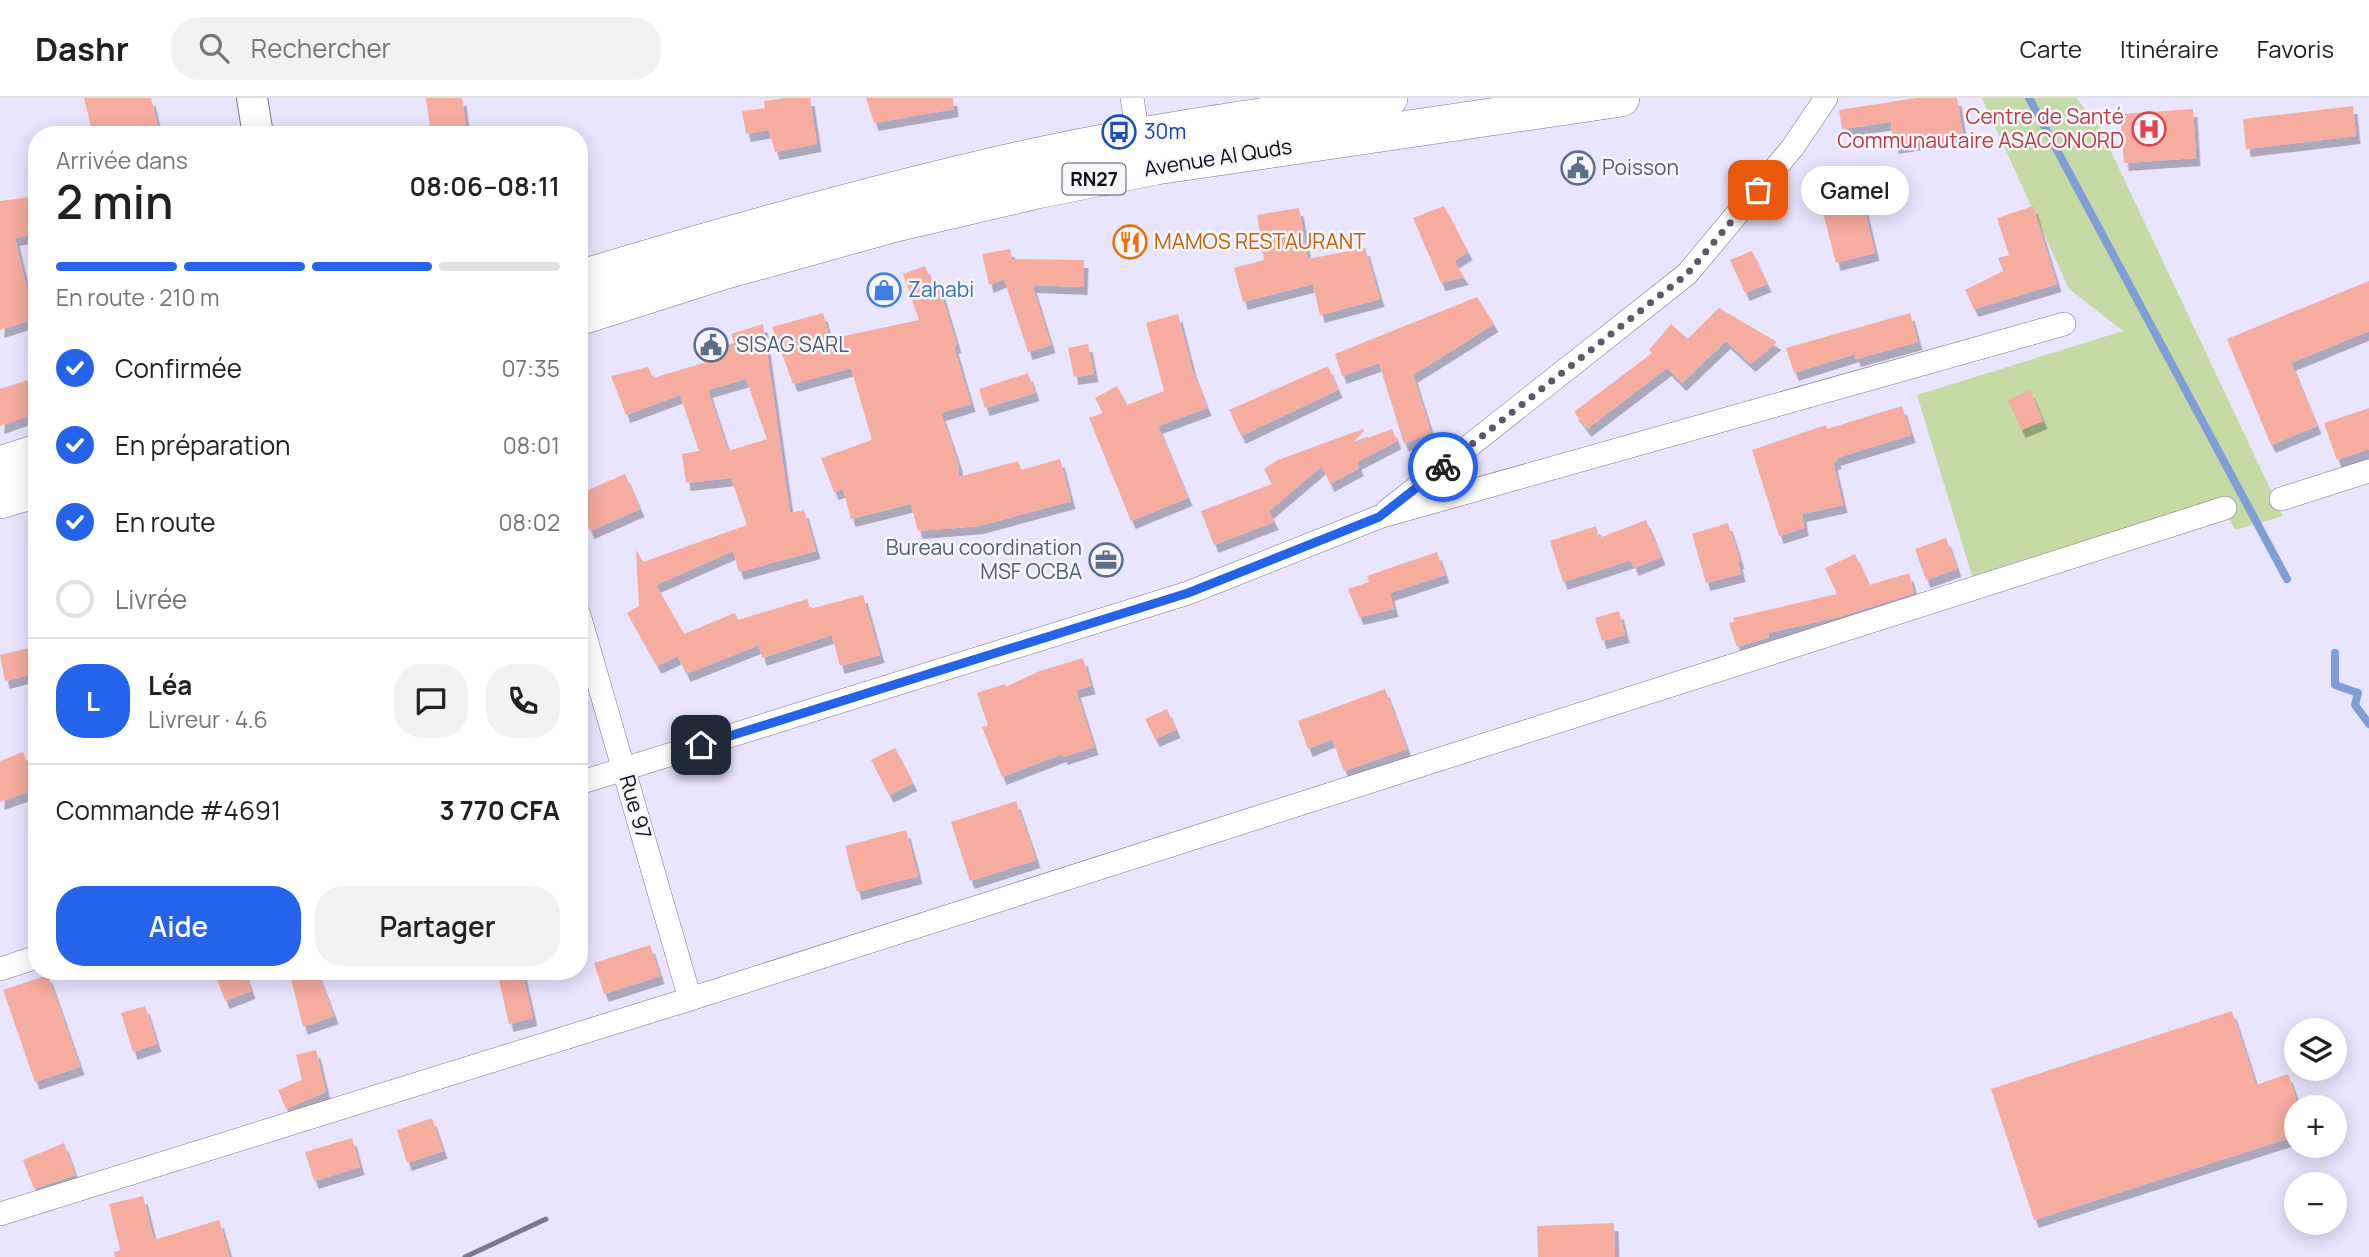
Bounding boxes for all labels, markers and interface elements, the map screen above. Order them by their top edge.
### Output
search box [171,17,661,80]
text: Dashr [35,26,129,71]
icon: search [195,29,233,67]
text: Rechercher [251,30,391,66]
text: Carte [2020,32,2082,65]
text: Itinéraire [2120,32,2219,65]
text: Favoris [2257,32,2334,65]
place label: Centre de Santé Communautaire ASACONORD [1837,102,2124,154]
hospital icon: Centre de Santé Communautaire ASACONORD [2130,110,2168,148]
bus stop icon: 30m [1100,113,1138,151]
place label: 30m [1144,117,1186,145]
street label: Avenue Al Quds [1142,131,1294,183]
text: Arrivée dans [56,144,188,176]
public building icon: Poisson [1559,149,1597,187]
place label: Poisson [1602,153,1679,181]
pin [1728,160,1788,220]
road number: RN27 [1062,164,1126,194]
callout: Gamel [1800,166,1908,214]
text: 08:06–08:11 [409,168,560,204]
text: 2 min [56,170,173,233]
icon: bag [1739,171,1777,209]
text: Gamel [1820,174,1890,206]
restaurant icon: MAMOS RESTAURANT [1111,223,1149,261]
place label: MAMOS RESTAURANT [1154,227,1366,255]
shop icon: Zahabi [865,271,903,309]
place label: Zahabi [908,275,974,303]
text: En route · 210 m [56,281,220,313]
public building icon: SISAG SARL [692,326,730,364]
place label: SISAG SARL [736,330,849,358]
icon: check [56,349,94,387]
text: Confirmée [115,350,242,386]
text: 07:35 [502,352,560,384]
icon: check [56,426,94,464]
text: En préparation [115,427,290,463]
text: 08:01 [503,429,560,461]
courier [1408,432,1478,502]
icon: bike [1424,448,1462,486]
icon: check [56,503,94,541]
text: En route [115,504,216,540]
text: 08:02 [499,506,560,538]
place label: Bureau coordination MSF OCBA [886,533,1082,585]
office icon: Bureau coordination MSF OCBA [1087,541,1125,579]
text: Livrée [115,581,187,617]
button: chat [394,664,468,738]
button: phone [486,664,560,738]
text: Léa [148,667,192,703]
text: L [86,683,100,719]
text: Livreur · 4.6 [148,703,268,735]
pin [671,715,731,775]
icon: home [682,726,720,764]
street label: Rue 97 [613,771,658,842]
text: Commande #4691 [56,792,281,828]
text: 3 770 CFA [439,792,560,828]
button: Aide [56,886,301,966]
button: Partager [315,886,560,966]
map controls [2284,1018,2347,1235]
button: layers [2284,1018,2347,1081]
button: + [2284,1095,2347,1158]
button: − [2284,1172,2347,1235]

